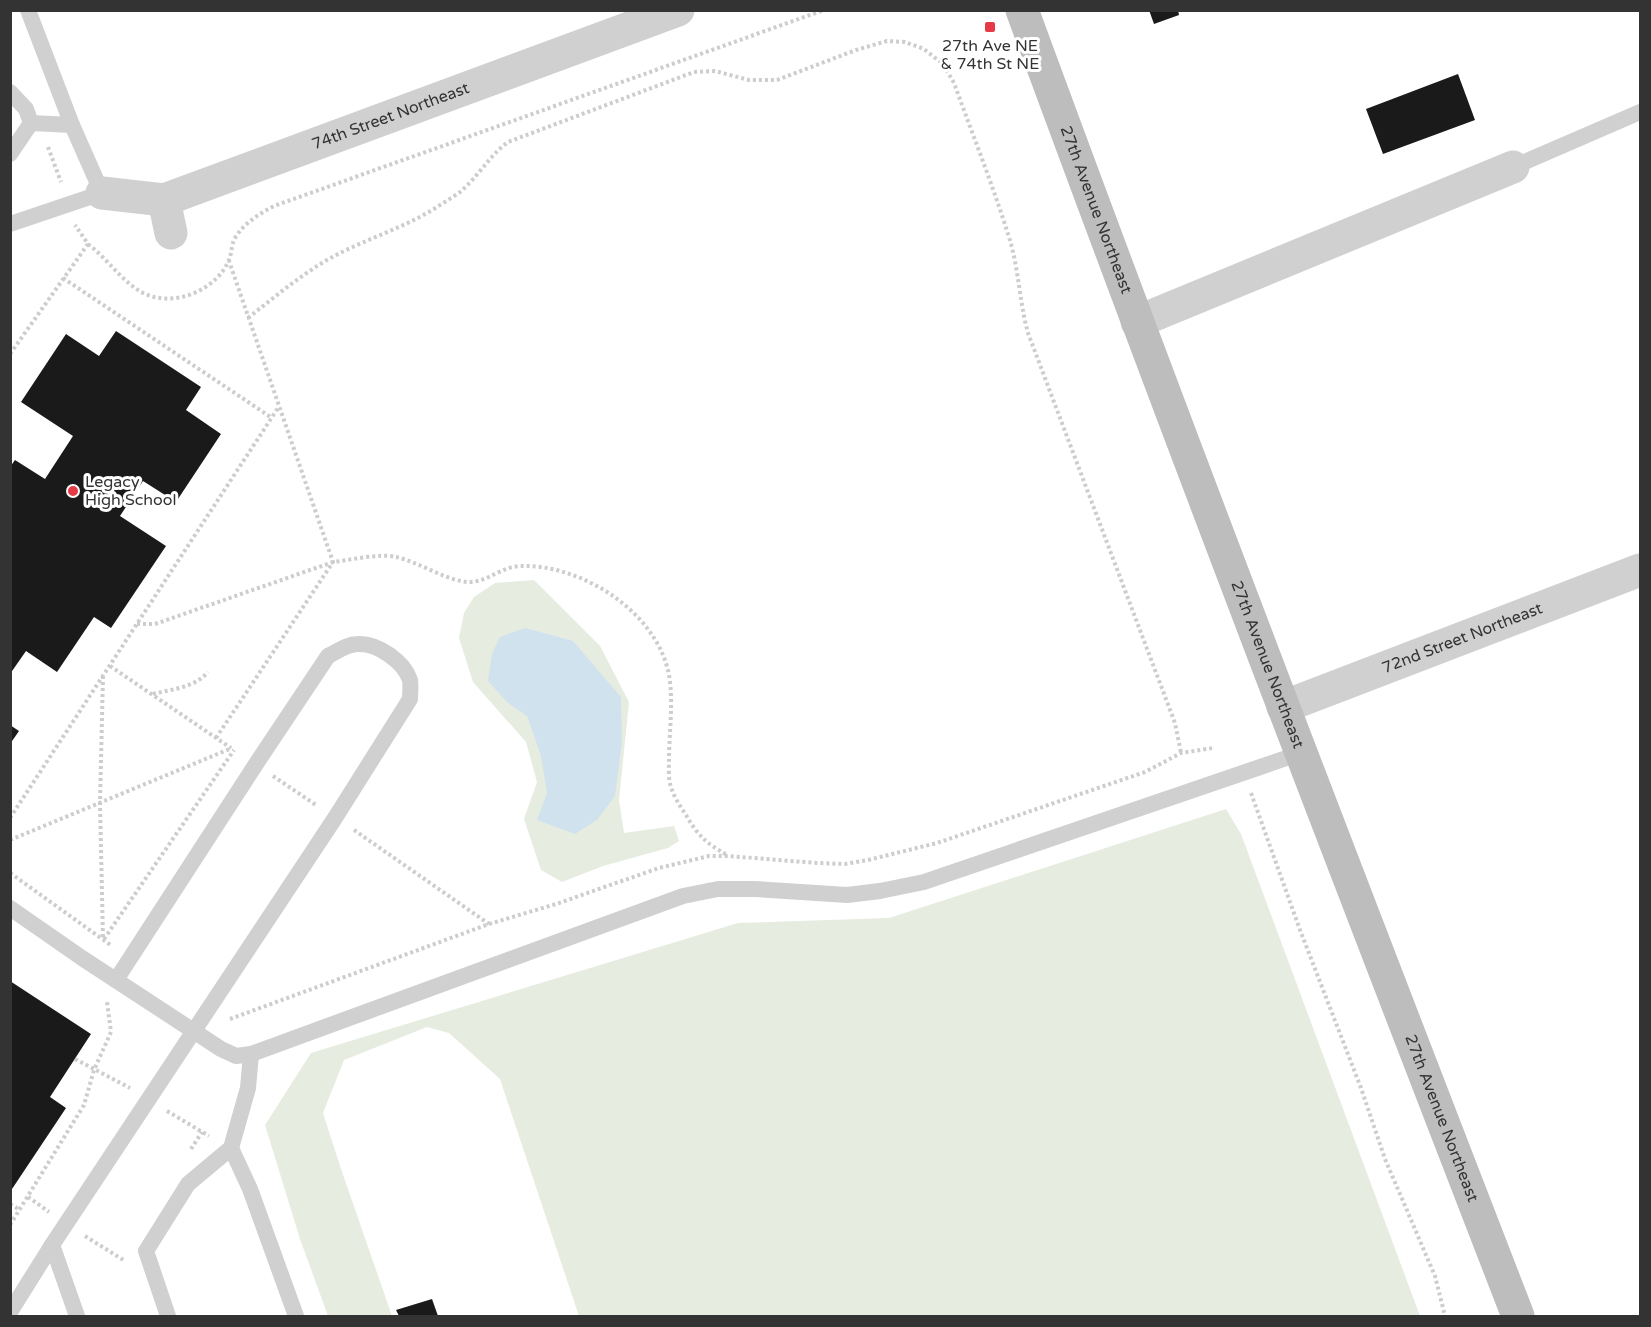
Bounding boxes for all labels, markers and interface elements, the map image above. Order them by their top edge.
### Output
marker: 27th Ave NE & 74th St NE [983,20,997,34]
place label: 27th Ave NE & 74th St NE [941,36,1039,74]
street label: 74th Street Northeast [309,78,472,154]
street label: 27th Avenue Northeast [1056,123,1136,297]
place label: Legacy High School [85,472,176,510]
marker: Legacy High School [66,484,80,498]
street label: 27th Avenue Northeast [1226,578,1308,751]
street label: 72nd Street Northeast [1379,598,1545,678]
street label: 27th Avenue Northeast [1400,1032,1483,1205]

